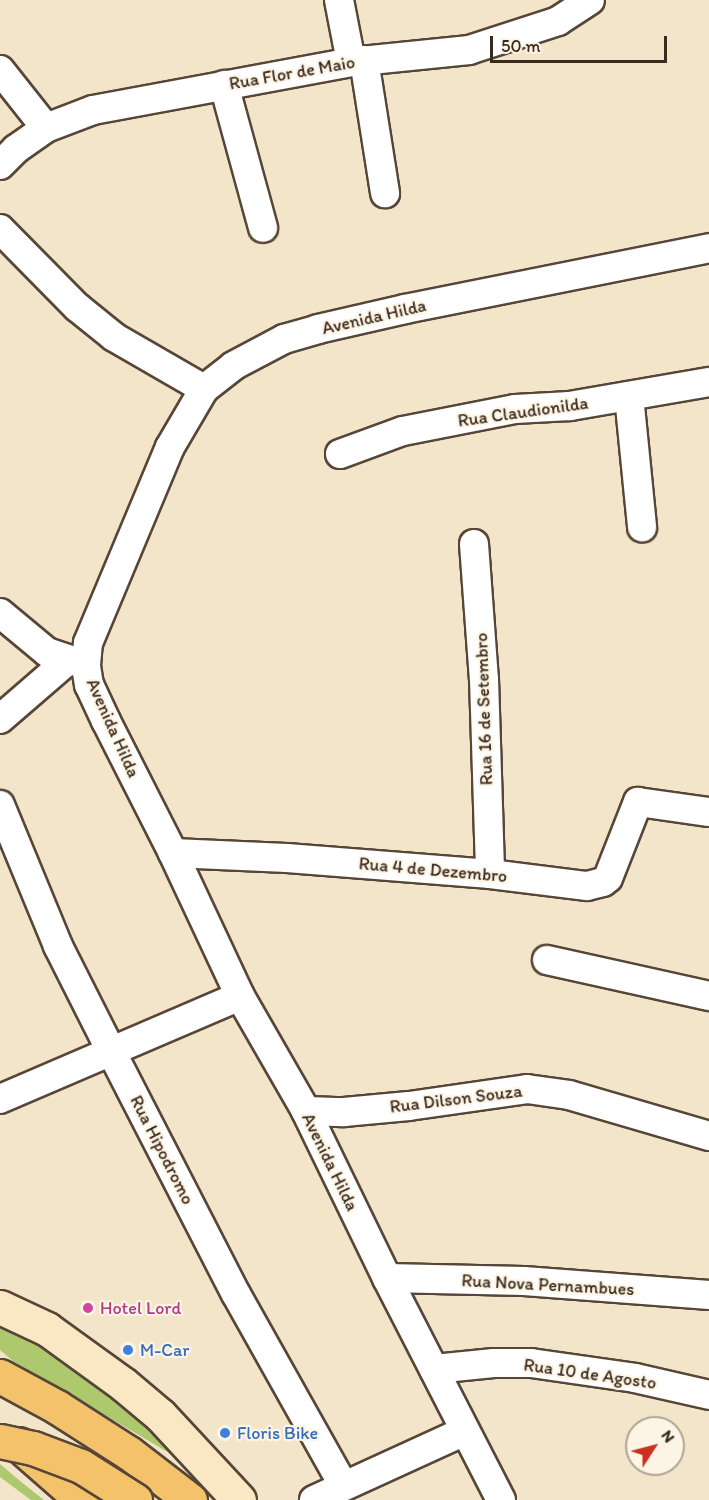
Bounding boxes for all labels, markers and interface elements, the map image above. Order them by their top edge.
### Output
scale bar [493,24,670,62]
text: 50 m [501,35,541,57]
street label: Rua Flor de Maio [227,51,357,95]
street label: Avenida Hilda [320,295,428,339]
street label: Rua Claudionilda [456,392,590,432]
street label: Rua 16 de Setembro [471,632,497,786]
street label: Avenida Hilda [82,675,144,781]
street label: Rua 4 de Dezembro [358,853,508,887]
street label: Rua Dilson Souza [388,1080,524,1118]
street label: Rua Hipodromo [125,1092,199,1208]
street label: Avenida Hilda [297,1110,363,1214]
street label: Rua Nova Pernambues [462,1270,634,1300]
place label: Hotel Lord [100,1297,181,1319]
marker: Hotel Lord [81,1301,95,1315]
place label: M-Car [140,1339,189,1361]
marker: M-Car [121,1343,135,1357]
street label: Rua 10 de Agosto [522,1354,658,1394]
north arrow [625,1416,685,1476]
place label: Floris Bike [237,1422,318,1444]
marker: Floris Bike [218,1426,232,1440]
text: N [657,1426,679,1446]

